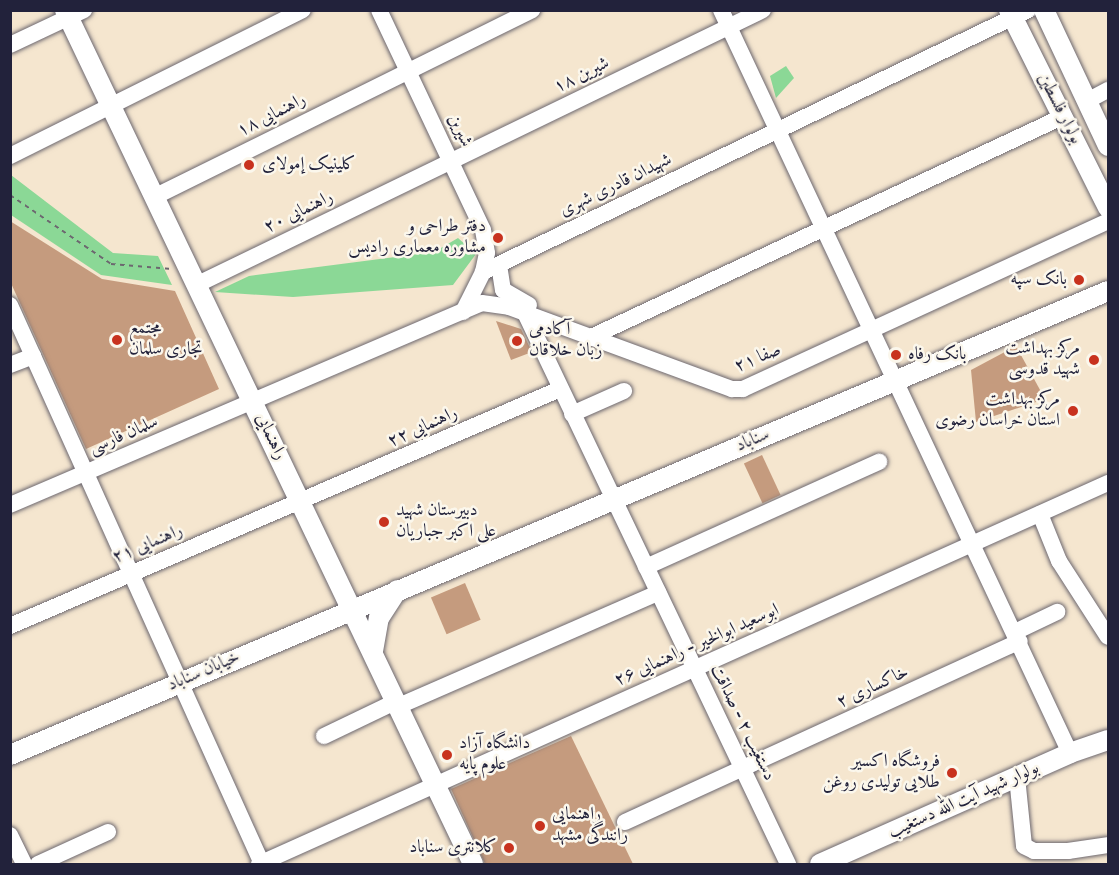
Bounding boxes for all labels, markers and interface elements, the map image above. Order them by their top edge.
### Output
street label: شیرین ۱۸ [551,53,613,99]
street label: بولوار فلسطین [1032,70,1086,148]
street label: راهنمایی ۱۸ [234,90,310,142]
street label: شیرین [442,111,476,151]
street label: شهیدان قادری شهری [556,149,676,223]
place label: کلینیک إمولای [262,154,356,176]
marker: کلینیک إمولای [240,156,258,174]
street label: راهنمایی ۲۰ [261,187,337,239]
place label: دفتر طراحی و مشاوره معماری رادیس [348,217,486,260]
marker: دفتر طراحی و مشاوره معماری رادیس [491,231,505,245]
place label: بانک سپه [1010,269,1067,291]
marker: بانک سپه [1072,273,1086,287]
place label: مجتمع تجاری سلمان [129,319,203,362]
place label: آکادمی زبان خلاقان [529,320,603,362]
marker: مجتمع تجاری سلمان [110,333,124,347]
marker: آکادمی زبان خلاقان [510,334,524,348]
place label: مرکز بهداشت شهید قدوسی [1005,339,1080,382]
street label: صفا ۲۱ [731,340,785,378]
place label: بانک رفاه [908,344,967,366]
marker: بانک رفاه [889,348,903,362]
marker: مرکز بهداشت شهید قدوسی [1085,351,1103,369]
place label: مرکز بهداشت استان خراسان رضوی [935,390,1060,432]
marker: مرکز بهداشت استان خراسان رضوی [1064,402,1082,420]
street label: راهنمایی ۲۲ [385,403,461,453]
street label: راهنمایی [249,410,291,464]
street label: سلمان فارسی [86,412,162,460]
street label: سناباد [733,424,773,458]
place label: دبیرستان شهید علی اکبر جباریان [396,501,496,544]
marker: دبیرستان شهید علی اکبر جباریان [377,515,391,529]
street label: راهنمایی ۲۱ [110,521,186,569]
street label: ابوسعید ابوالخیر - راهنمایی ۲۶ [611,600,783,692]
street label: خیابان سناباد [165,647,243,697]
street label: دستغیب ۲ - صداقت [705,661,779,785]
street label: خاکساری ۲ [834,662,912,714]
place label: دانشگاه آزاد علوم پایه [459,734,530,777]
marker: دانشگاه آزاد علوم پایه [440,748,454,762]
place label: فروشگاه اکسیر طلایی تولیدی روغن [823,752,940,795]
street label: بولوار شهید آیت الله دستغیب [885,758,1043,844]
marker: فروشگاه اکسیر طلایی تولیدی روغن [945,766,959,780]
place label: راهنمایی رانندگی مشهد [552,805,628,848]
marker: راهنمایی رانندگی مشهد [533,819,547,833]
place label: کلانتری سناباد [409,837,497,859]
marker: کلانتری سناباد [502,841,516,855]

